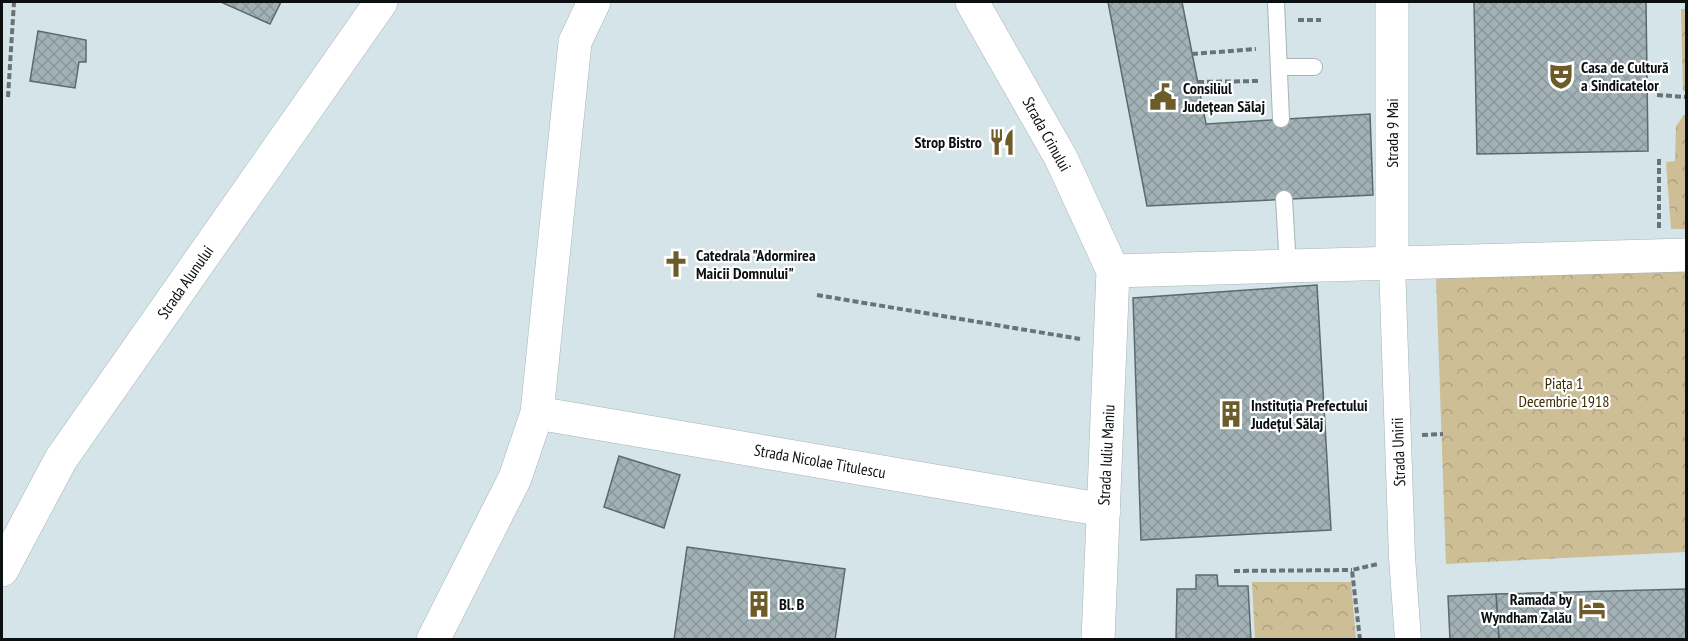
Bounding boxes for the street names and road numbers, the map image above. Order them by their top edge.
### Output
street label: Strada Crinului [1018,93,1076,175]
street label: Strada 9 Mai [1382,98,1402,168]
street label: Strada Alunului [153,242,217,322]
street label: Strada Iuliu Maniu [1093,404,1119,506]
street label: Strada Unirii [1387,417,1409,487]
street label: Strada Nicolae Titulescu [753,440,887,482]

